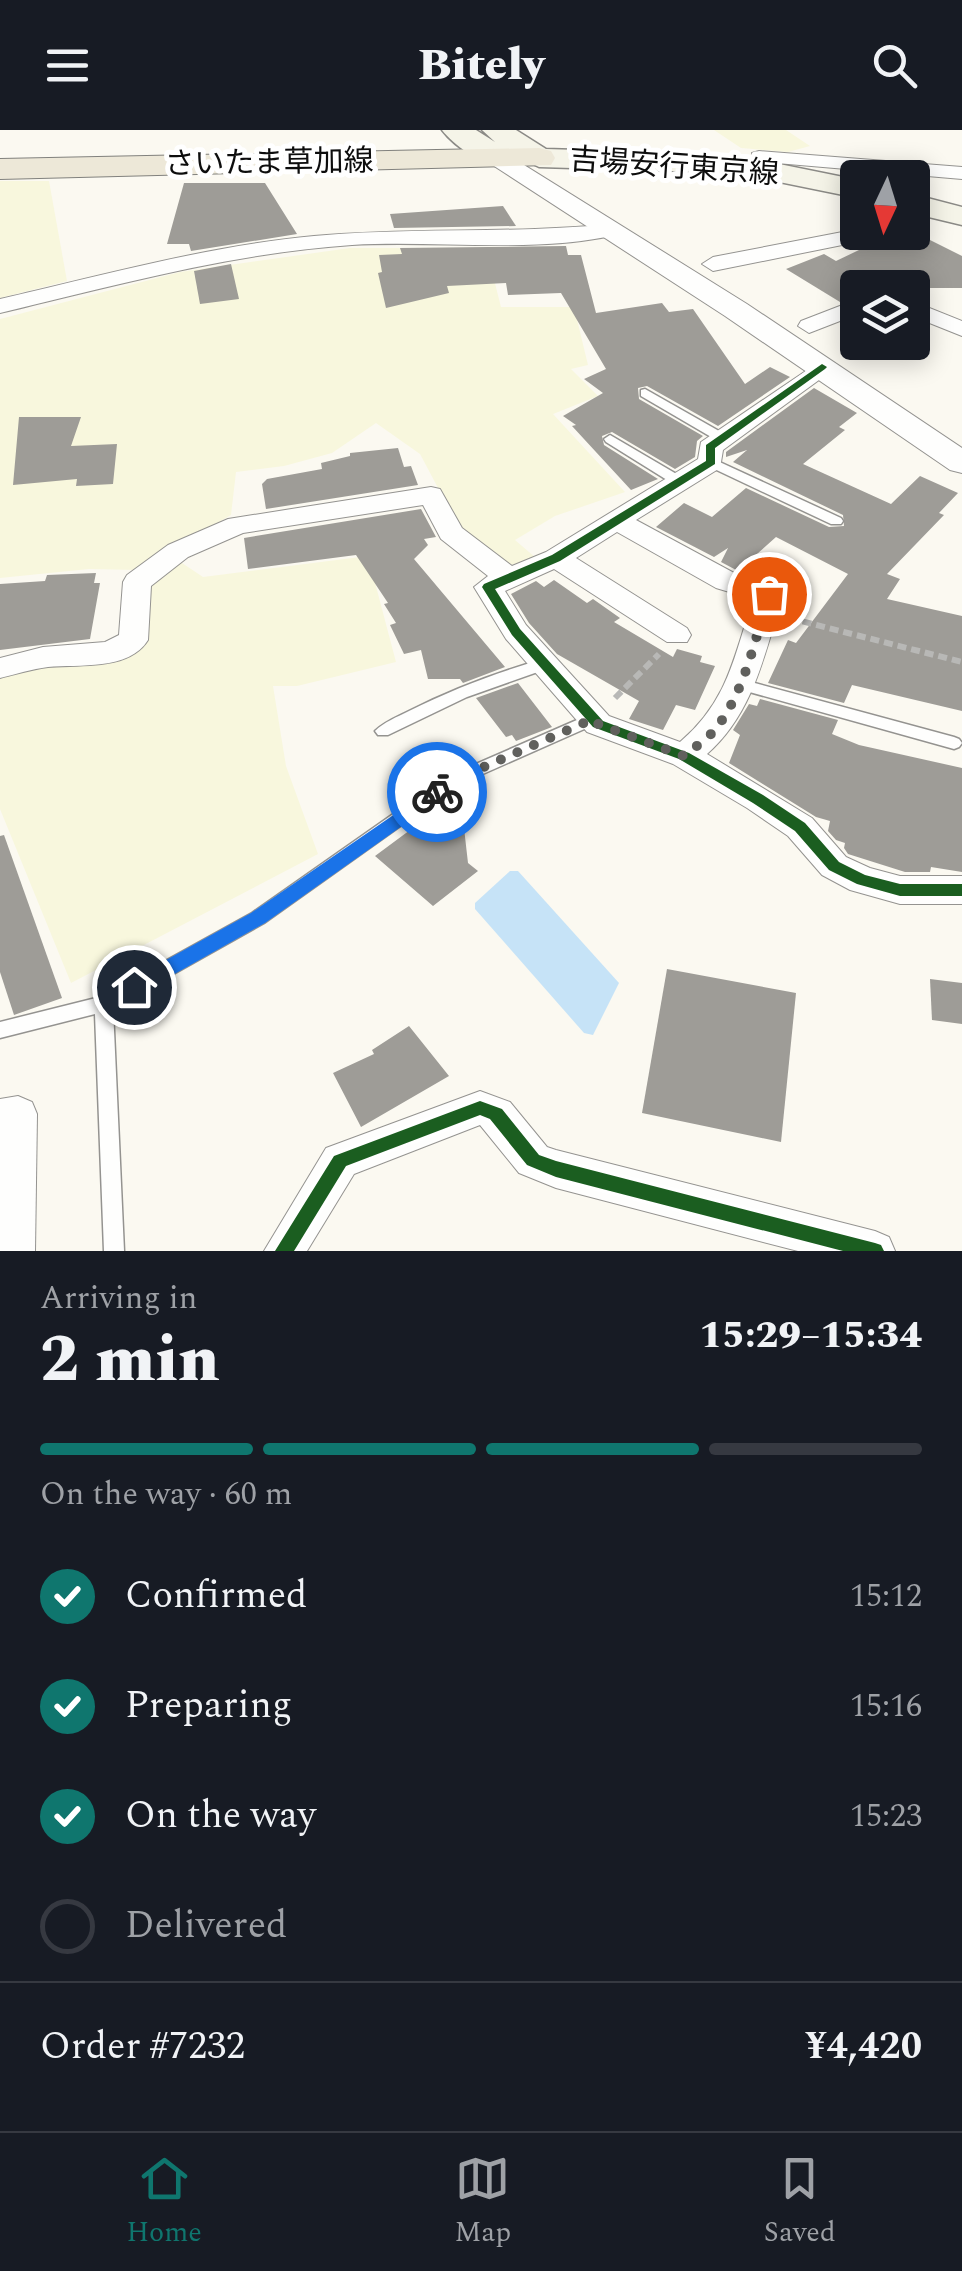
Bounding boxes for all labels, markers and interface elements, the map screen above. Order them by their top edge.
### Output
text: Bitely [418,31,544,100]
icon: menu [40,38,95,93]
icon: search [867,38,922,93]
street label: 吉場安行東京線 [568,137,780,197]
street label: さいたま草加線 [164,138,374,188]
north arrow [840,160,930,250]
map controls [840,160,930,360]
button: layers [840,270,930,360]
pin [727,552,812,637]
icon: bag [742,567,797,622]
courier [387,742,487,842]
icon: bike [410,765,465,820]
pin [92,945,177,1030]
icon: home [107,960,162,1015]
text: Arriving in [40,1274,197,1323]
text: 15:29–15:34 [699,1307,922,1365]
text: 2 min [40,1311,220,1410]
text: On the way · 60 m [40,1470,292,1519]
text: Confirmed [125,1567,307,1625]
icon: check [40,1569,95,1624]
text: 15:12 [850,1572,922,1621]
text: Preparing [125,1677,292,1735]
icon: check [40,1679,95,1734]
text: 15:16 [850,1682,922,1731]
text: On the way [125,1787,316,1845]
icon: check [40,1789,95,1844]
text: 15:23 [850,1792,922,1841]
text: Delivered [125,1897,287,1955]
text: Order #7232 [40,2018,245,2076]
text: ¥4,420 [805,2018,922,2076]
tab: Home [126,2151,202,2254]
tab: Map [455,2151,511,2254]
tab: Saved [764,2151,836,2254]

